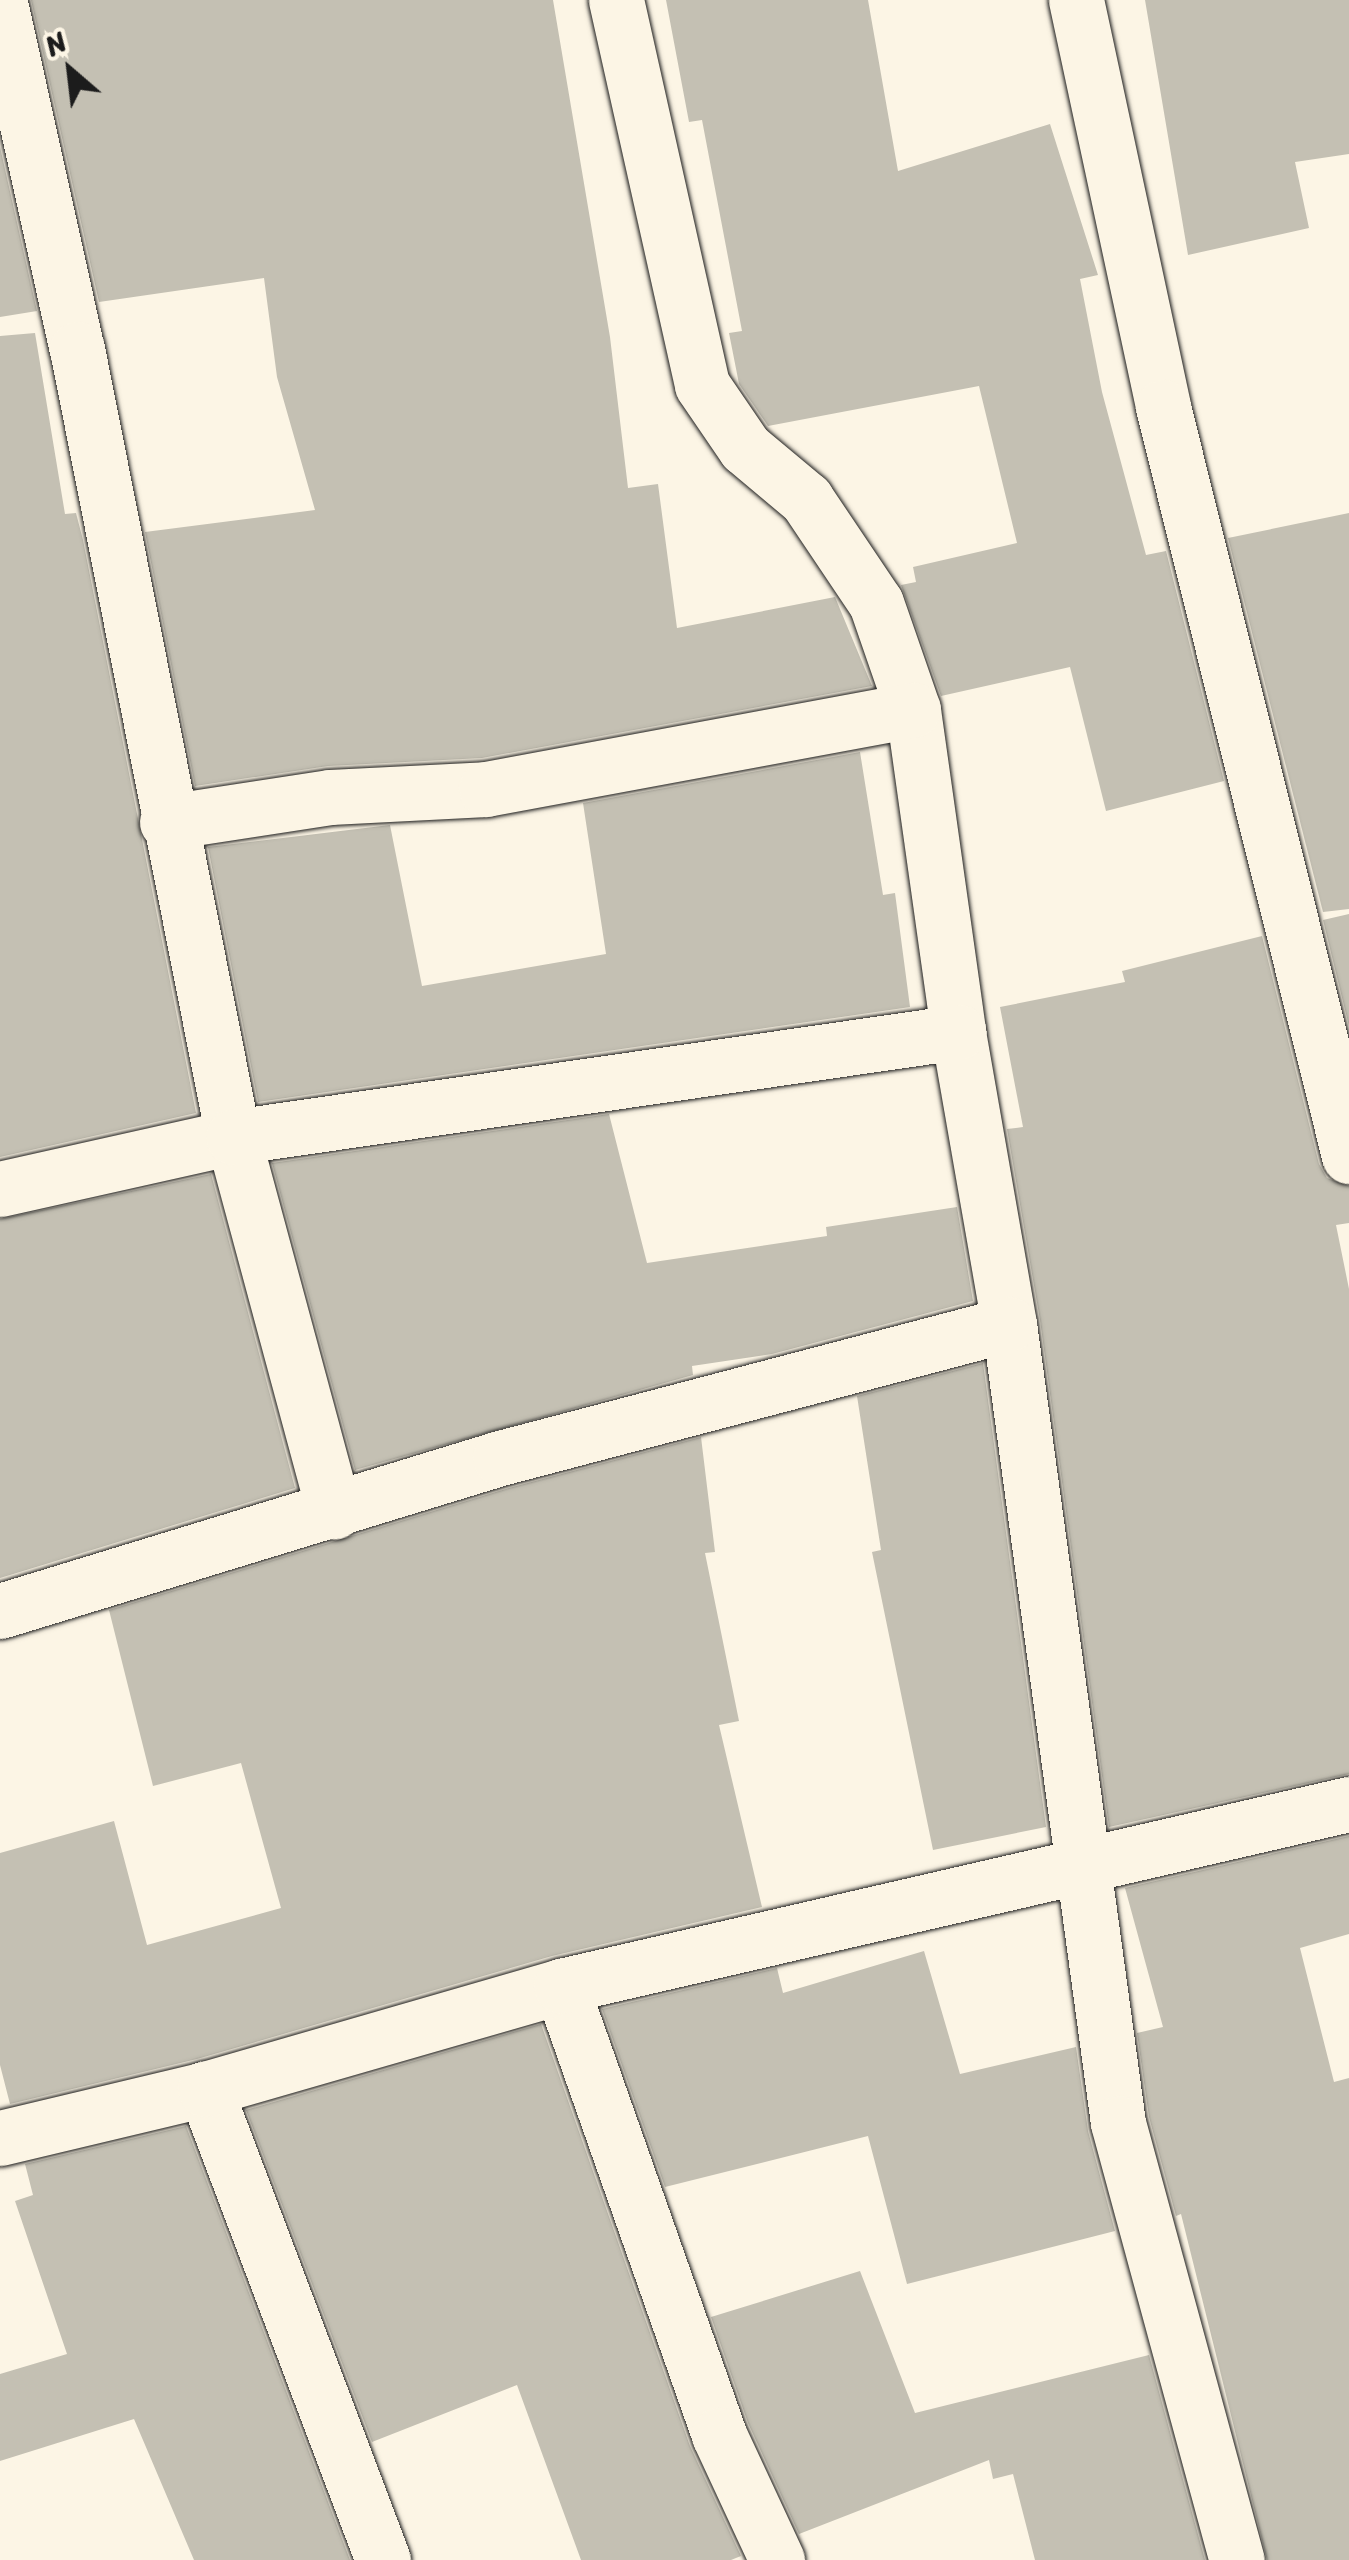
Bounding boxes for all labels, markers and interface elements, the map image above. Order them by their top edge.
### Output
text: N [36,17,76,69]
north arrow [20,20,120,120]

